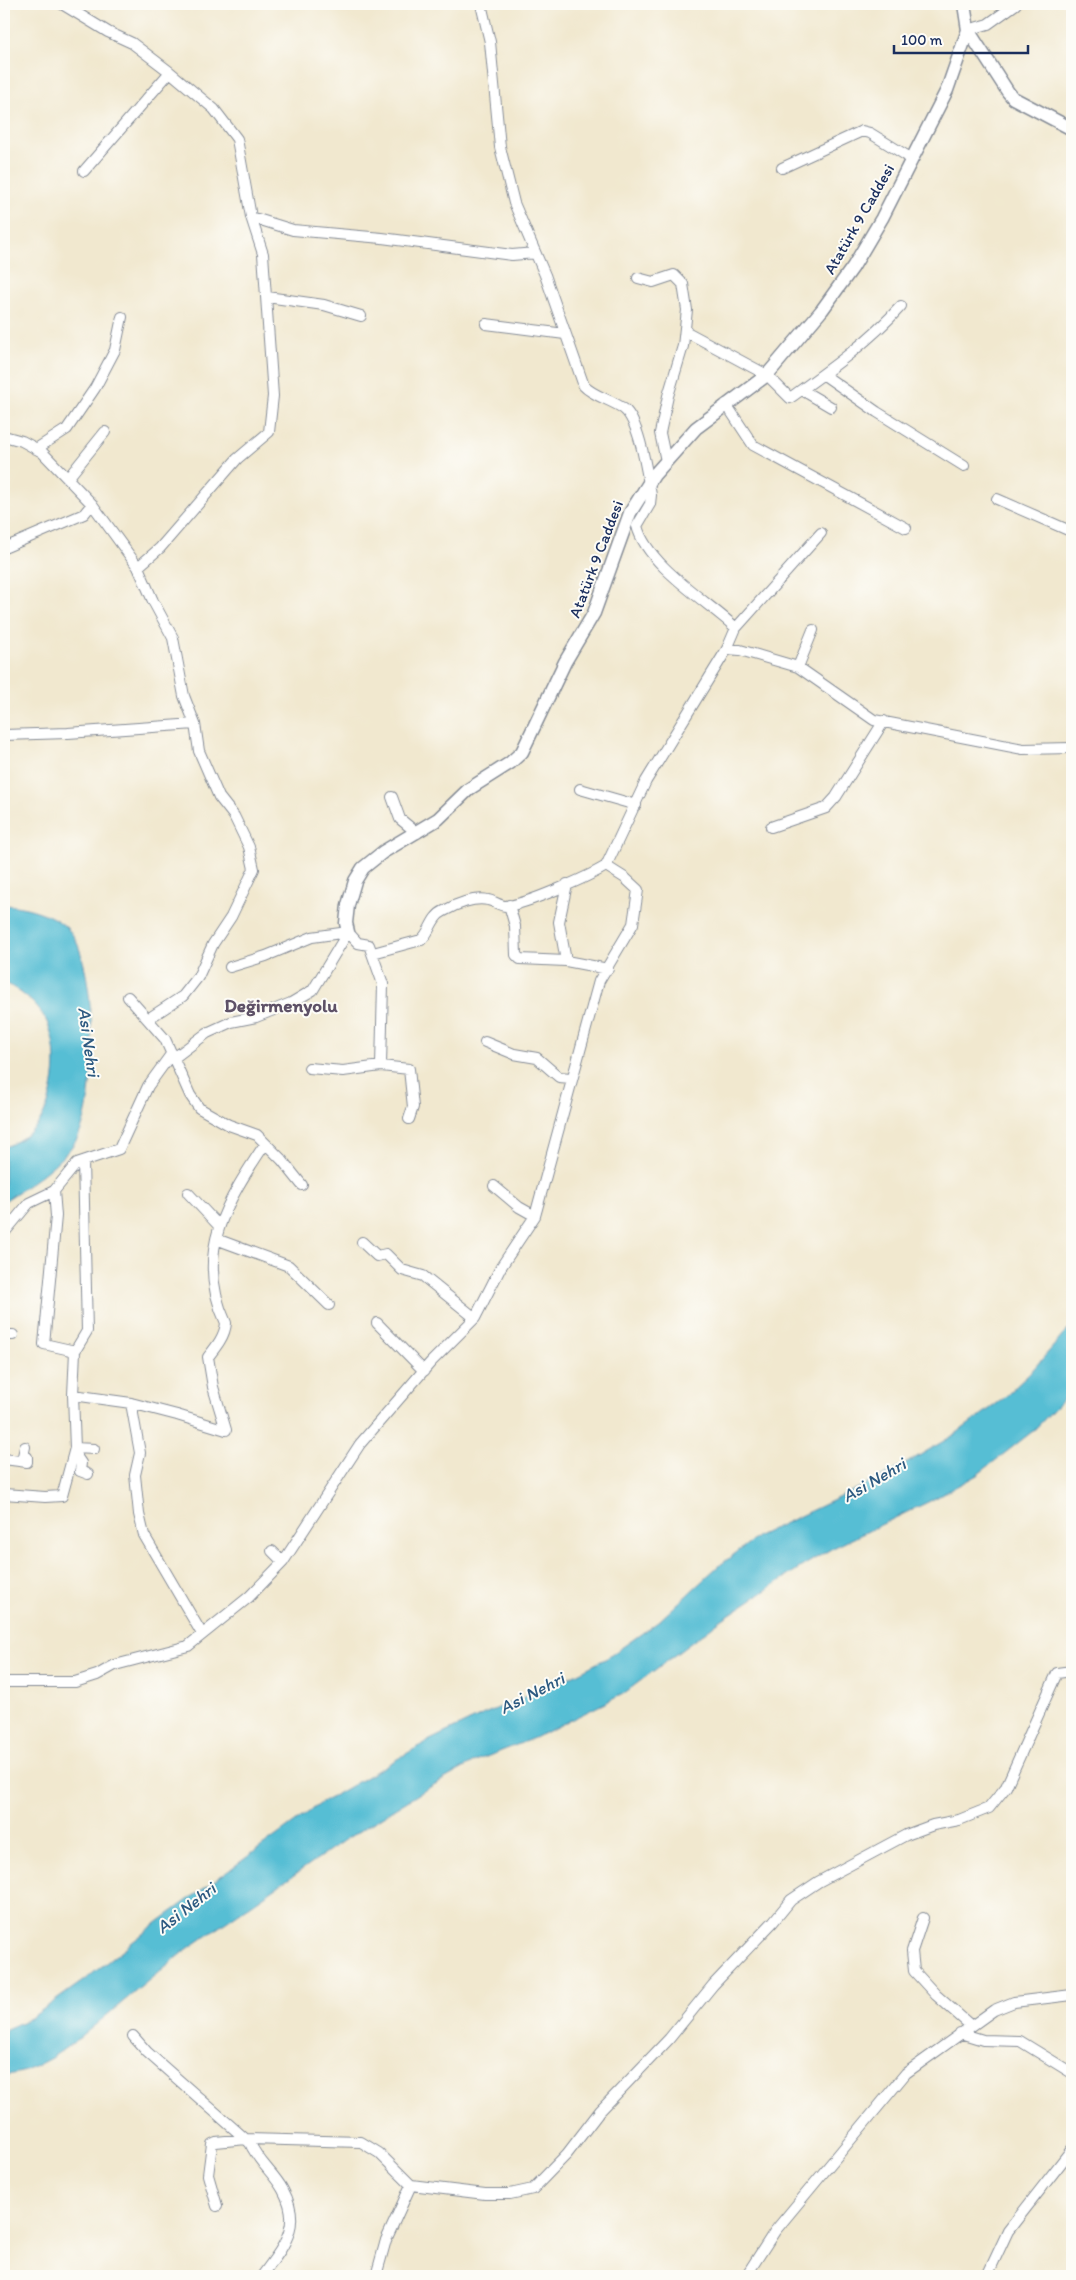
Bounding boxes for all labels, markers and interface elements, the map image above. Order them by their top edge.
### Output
scale bar [894,22,1027,54]
text: 100 m [901,31,943,49]
street label: Atatürk 9 Caddesi [820,160,898,278]
street label: Atatürk 9 Caddesi [565,498,627,620]
district label: Değirmenyolu [224,994,338,1017]
water label: Asi Nehri [73,1006,105,1080]
water label: Asi Nehri [838,1452,912,1507]
water label: Asi Nehri [496,1666,570,1719]
water label: Asi Nehri [152,1876,222,1938]

